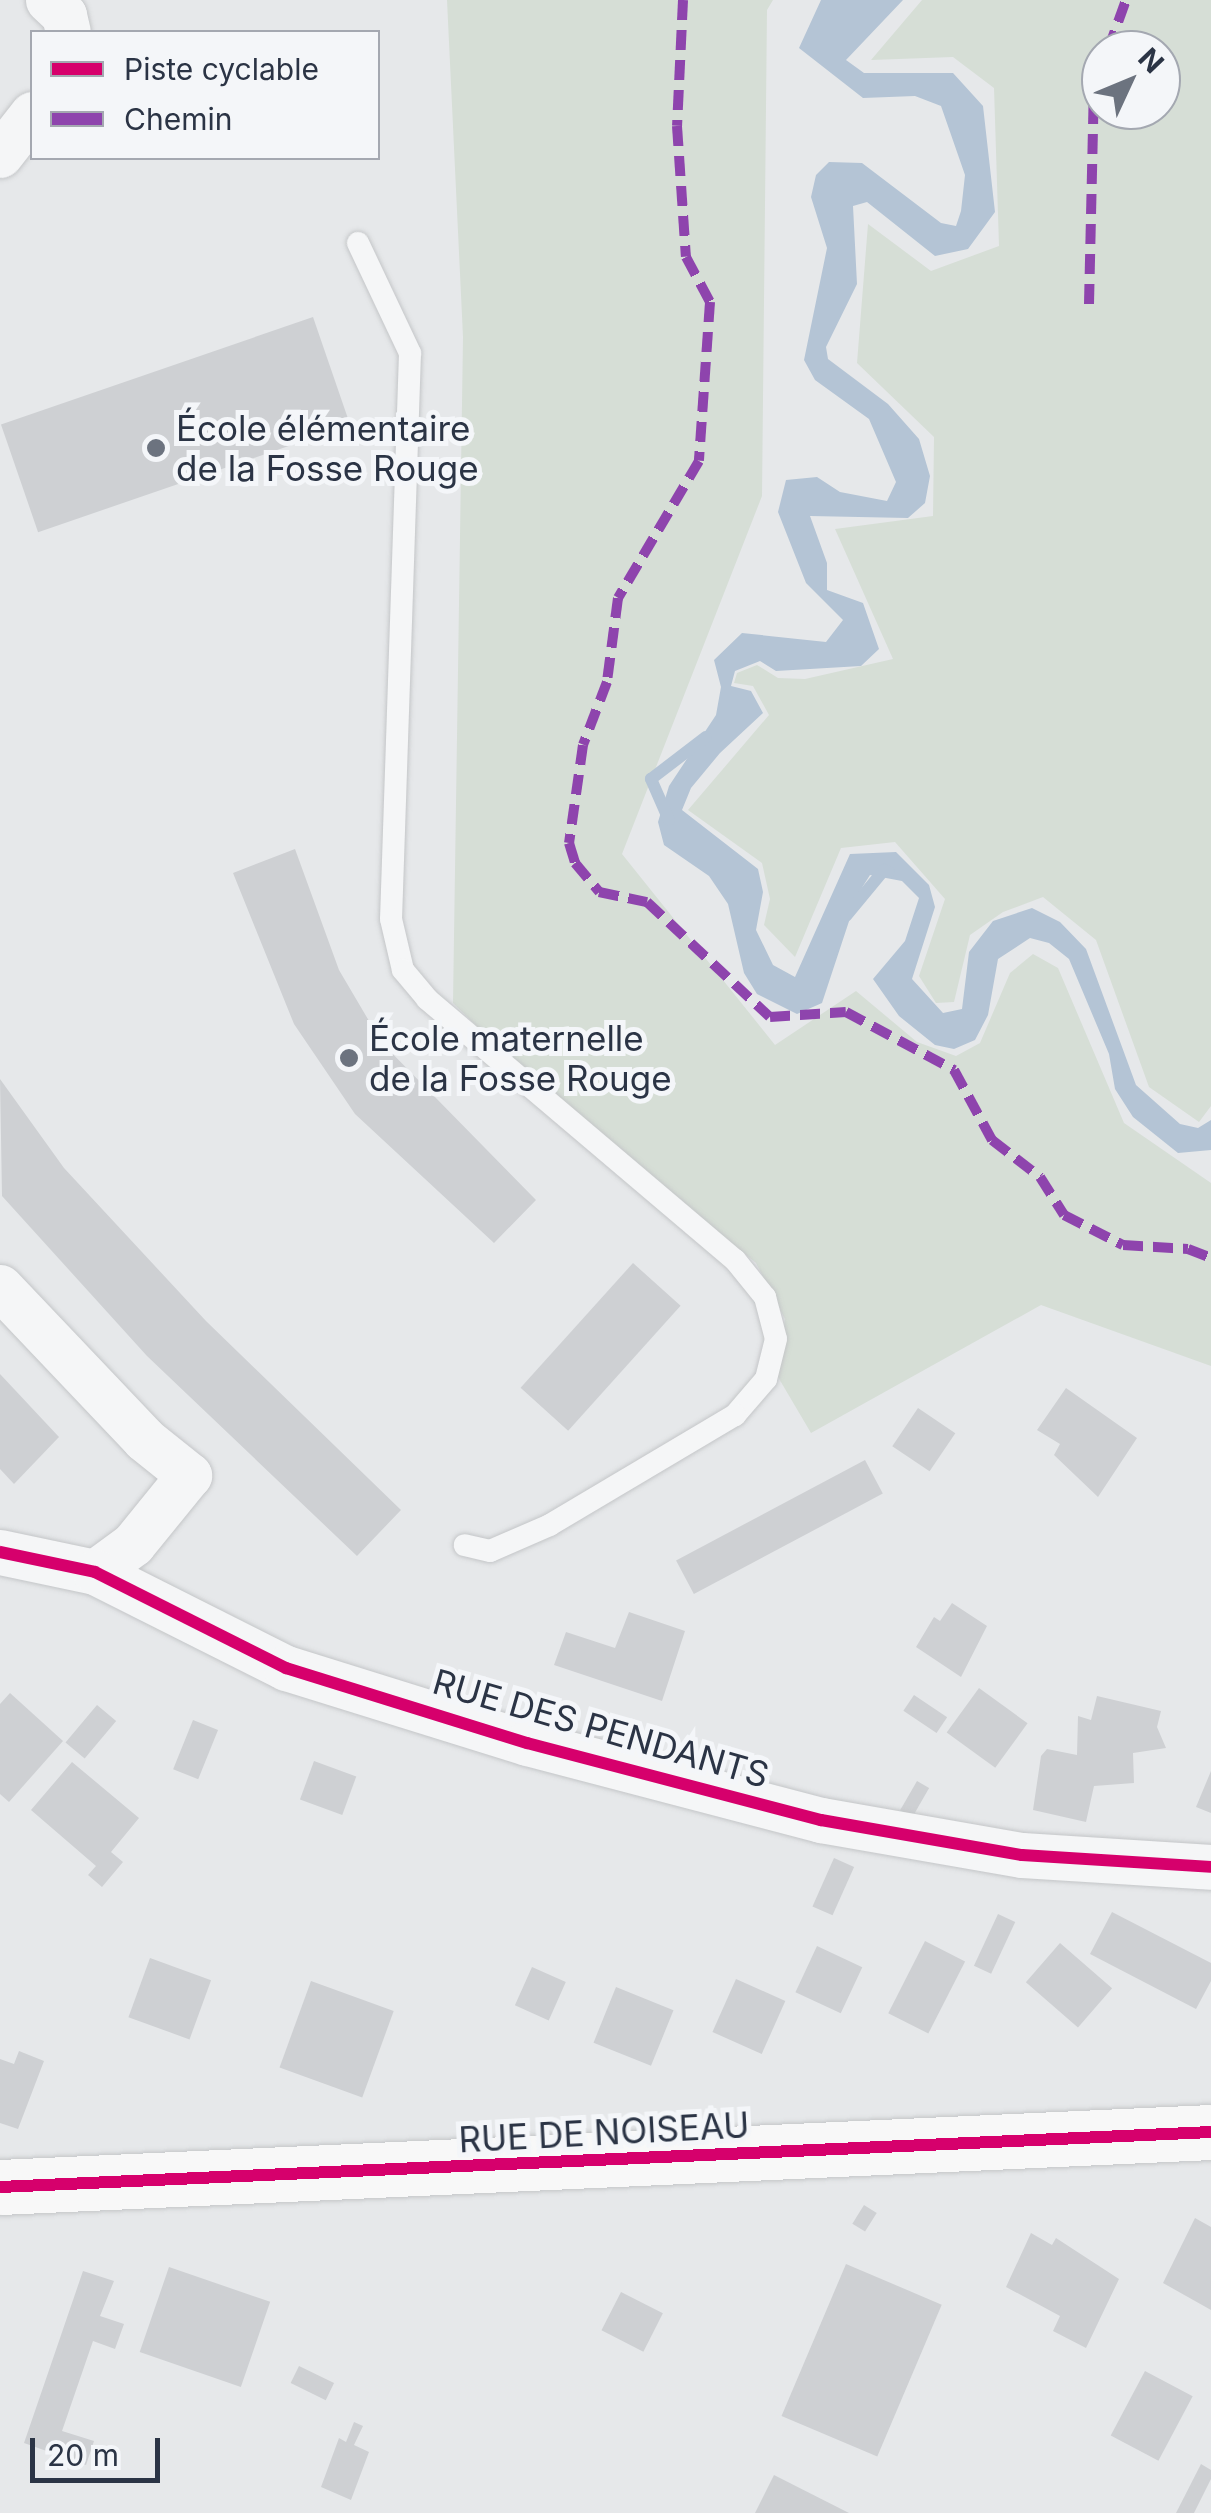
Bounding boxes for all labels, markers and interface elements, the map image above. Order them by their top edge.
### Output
legend [30,30,380,160]
north arrow [1081,30,1181,130]
text: N [1131,41,1171,80]
text: Piste cyclable [124,51,319,87]
text: Chemin [124,101,232,137]
place label: École élémentaire de la Fosse Rouge [176,407,479,489]
marker: École élémentaire de la Fosse Rouge [145,437,167,459]
place label: École maternelle de la Fosse Rouge [369,1017,672,1099]
marker: École maternelle de la Fosse Rouge [338,1047,360,1069]
street label: RUE DES PENDANTS [428,1660,774,1796]
street label: RUE DE NOISEAU [458,2103,750,2161]
scale bar [35,2418,165,2480]
text: 20 m [47,2437,119,2473]

